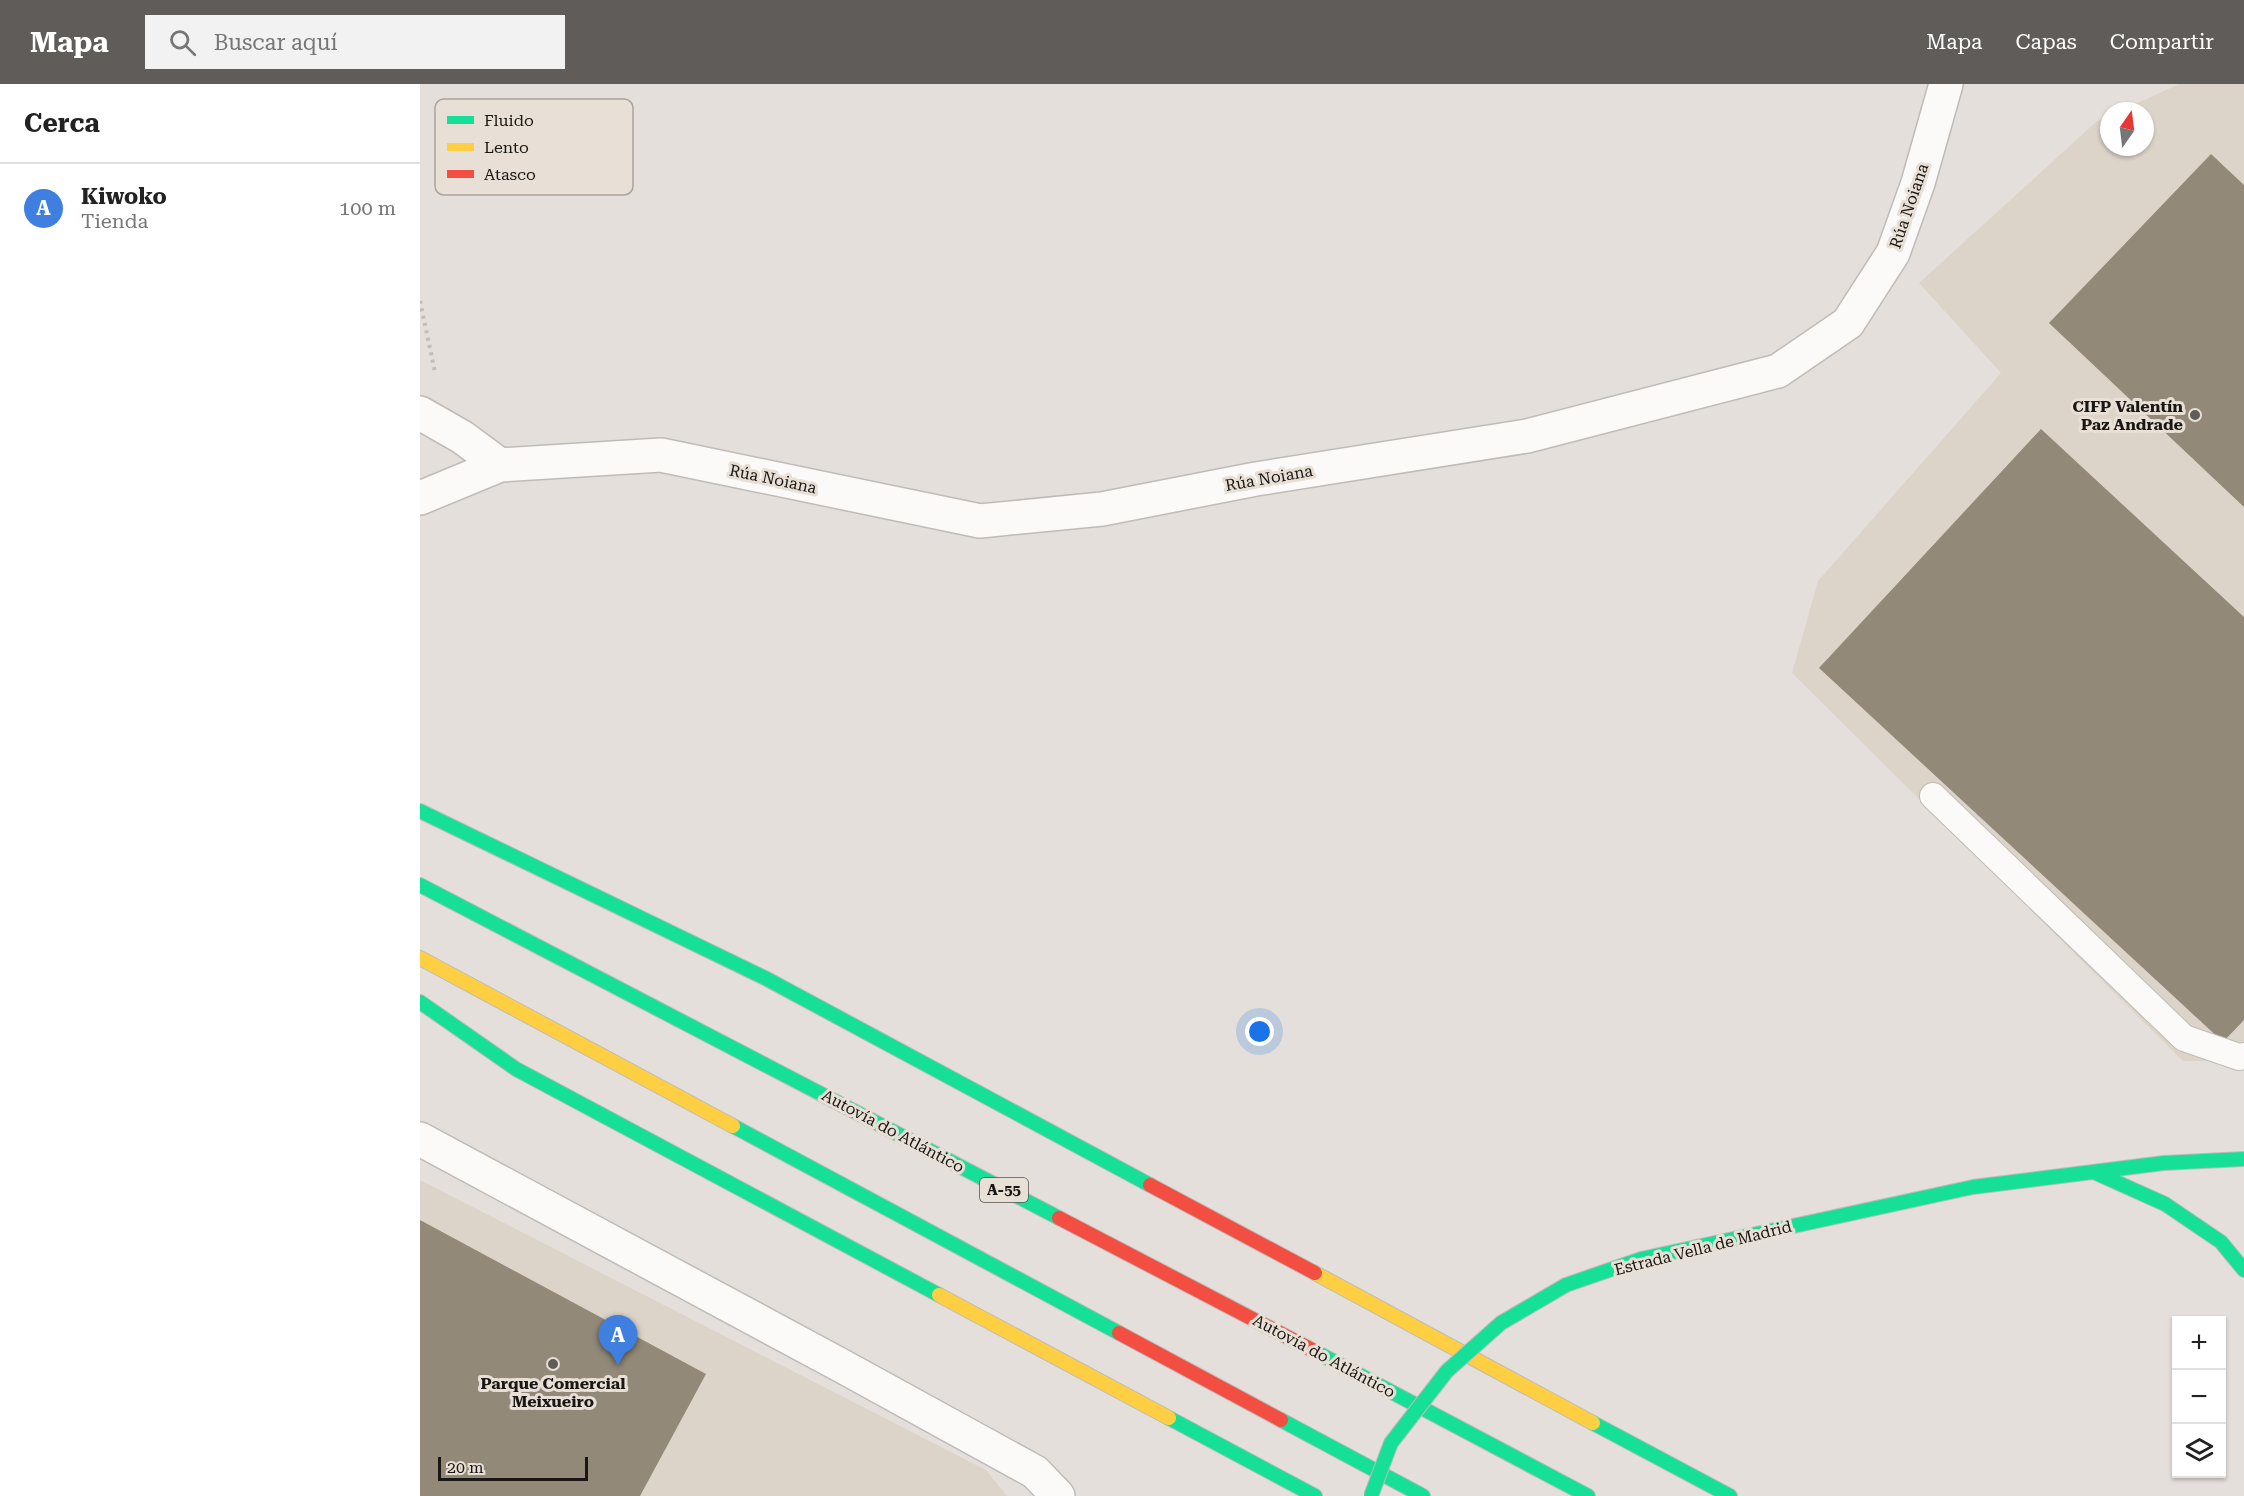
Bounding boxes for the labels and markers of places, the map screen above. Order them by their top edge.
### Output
place label: CIFP Valentín Paz Andrade [2073,397,2183,434]
marker: CIFP Valentín Paz Andrade [2188,408,2202,422]
pin: A [598,1316,638,1365]
marker: Parque Comercial Meixueiro [546,1357,560,1371]
place label: Parque Comercial Meixueiro [481,1374,626,1411]

